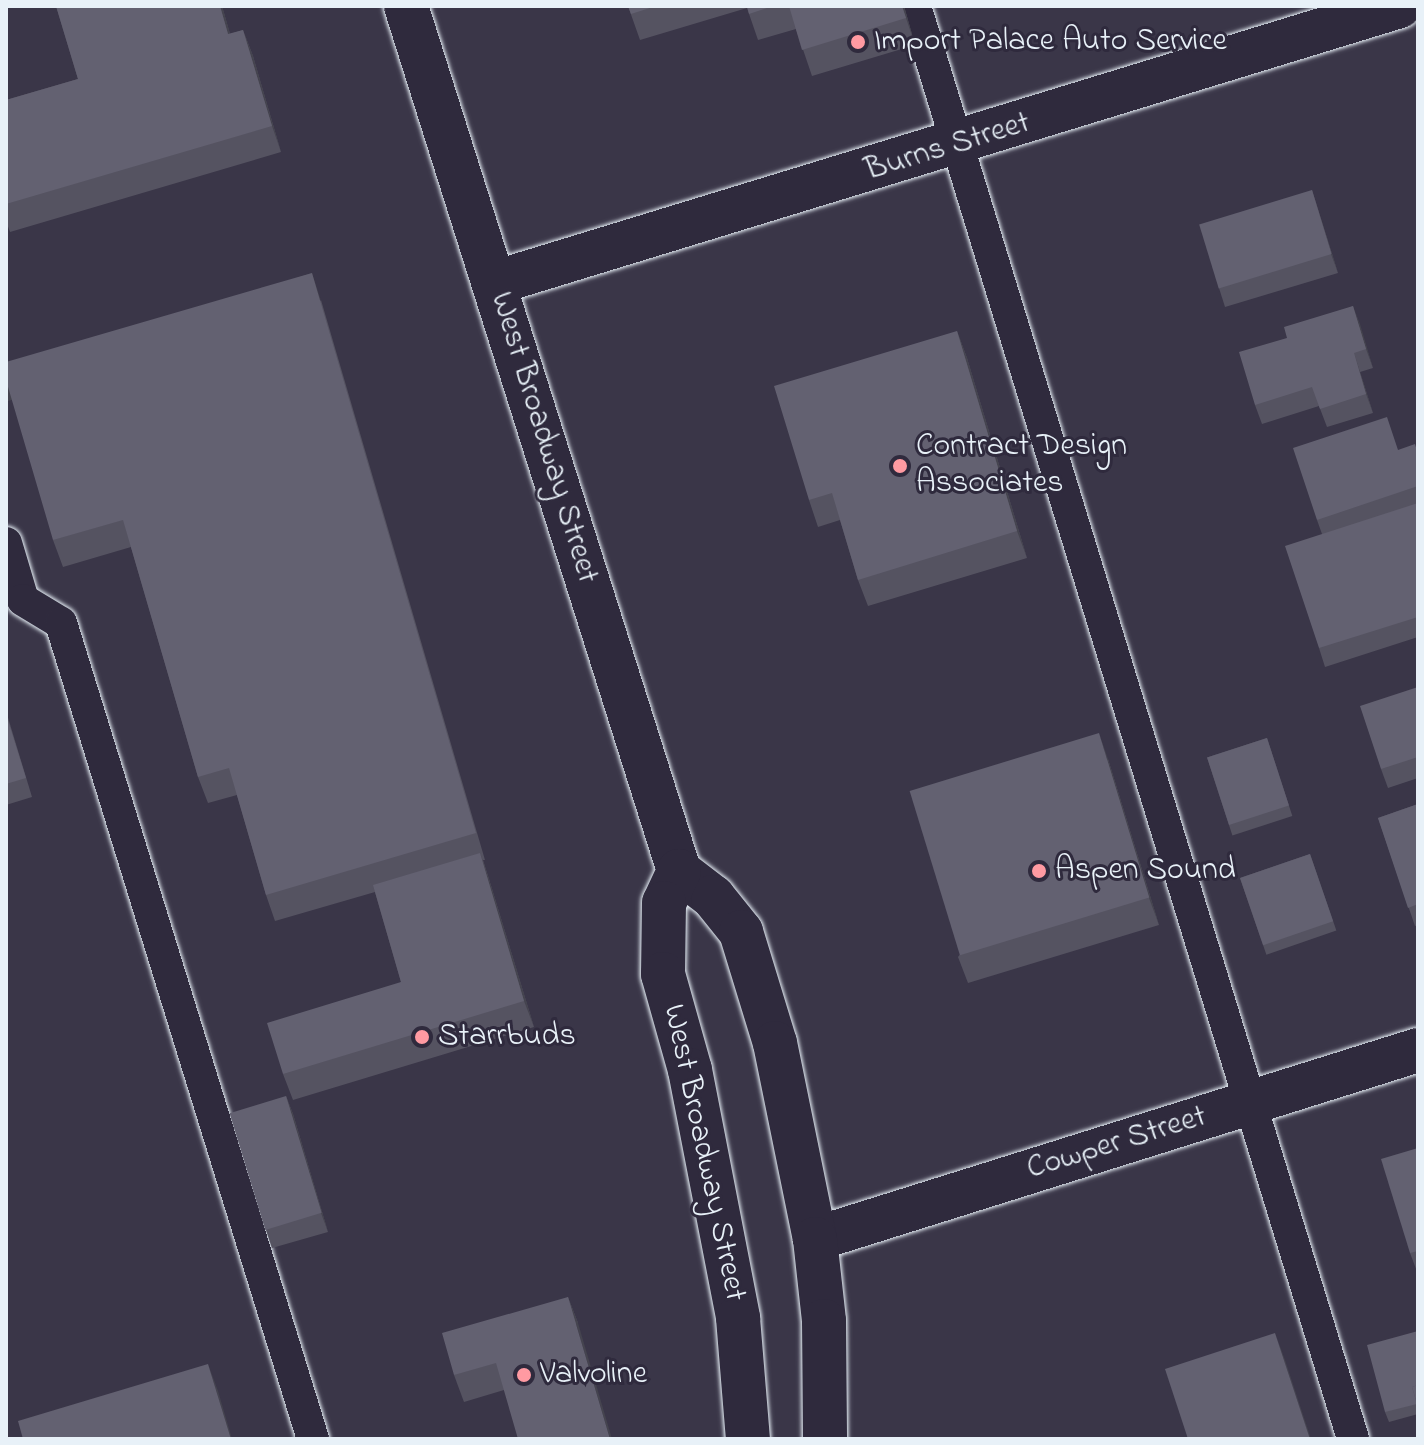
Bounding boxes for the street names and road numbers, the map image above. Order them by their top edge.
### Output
street label: Burns Street [861,105,1035,191]
street label: West Broadway Street [480,288,606,588]
street label: West Broadway Street [653,1001,753,1305]
street label: Cowper Street [1023,1099,1211,1189]

